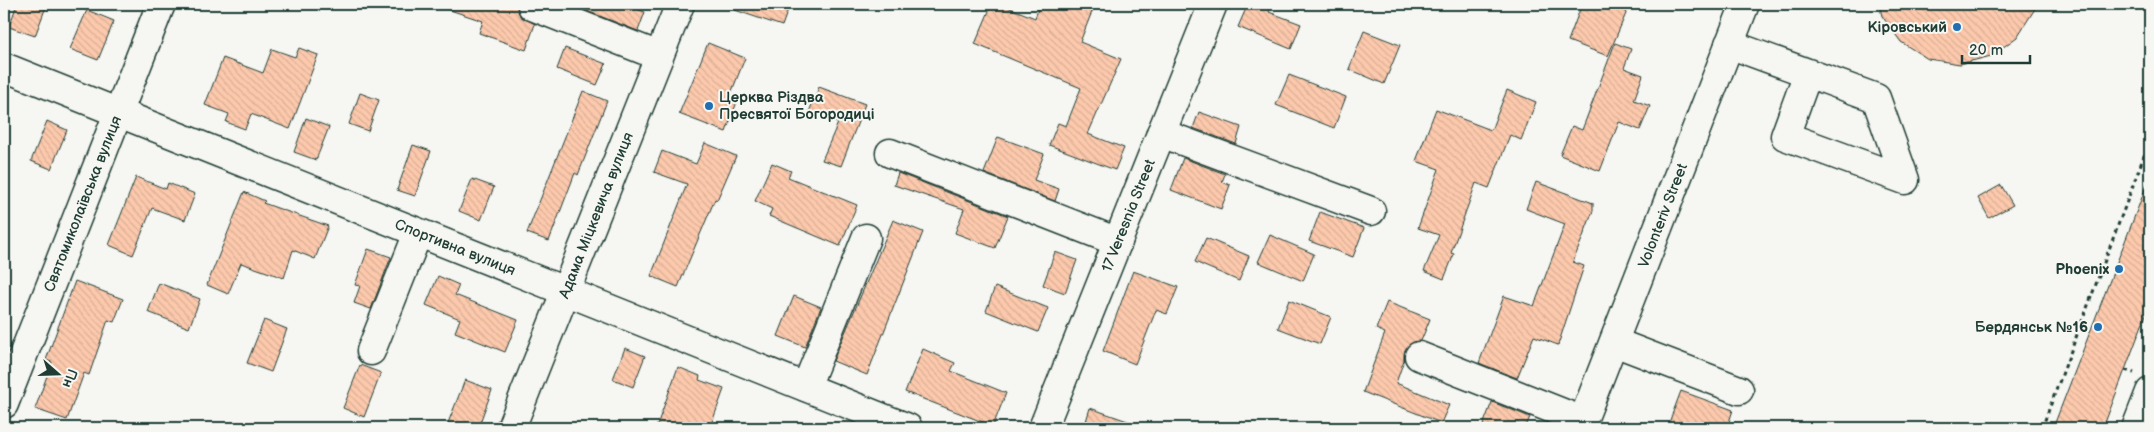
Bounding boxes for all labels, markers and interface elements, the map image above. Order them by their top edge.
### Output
place label: Кіровський [1867,18,1947,37]
marker: Кіровський [1951,21,1963,33]
scale bar [1962,32,2029,64]
text: 20 m [1969,41,2003,60]
place label: Церква Різдва Пресвятої Богородиці [719,88,875,124]
marker: Церква Різдва Пресвятої Богородиці [703,100,715,112]
street label: Святомиколаївська вулиця [39,113,126,295]
street label: Адама Міцкевича вулиця [554,129,637,302]
street label: 17 Veresnia Street [1097,156,1159,275]
street label: Volonteriv Street [1634,160,1692,270]
street label: Спортивна вулиця [392,215,518,280]
place label: Phoenix [2056,260,2109,279]
marker: Phoenix [2113,263,2125,275]
place label: Бердянськ №16 [1975,318,2088,337]
marker: Бердянськ №16 [2092,321,2104,333]
north arrow [32,350,82,400]
text: Пн [59,367,81,390]

